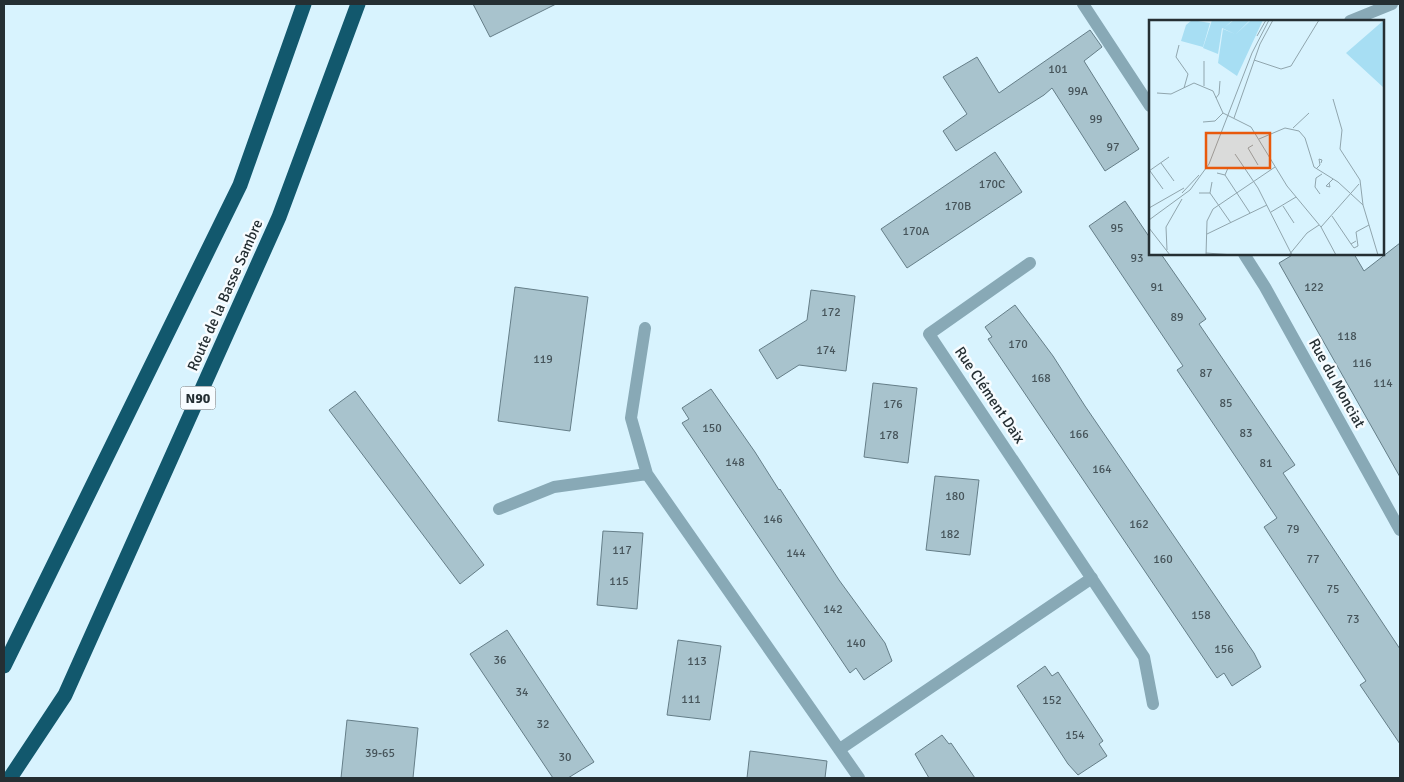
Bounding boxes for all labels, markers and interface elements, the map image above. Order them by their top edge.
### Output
inset map [1149,20,1384,255]
house number: 101 [1048,62,1068,77]
house number: 99A [1068,84,1089,99]
house number: 99 [1090,112,1102,127]
house number: 97 [1107,140,1119,155]
house number: 170C [979,177,1005,192]
house number: 170B [945,199,971,214]
street label: Route de la Basse Sambre [183,216,267,374]
house number: 95 [1111,221,1123,236]
house number: 170A [903,224,930,239]
house number: 93 [1131,251,1143,266]
house number: 91 [1151,280,1163,295]
house number: 122 [1304,280,1324,295]
house number: 172 [821,305,841,320]
house number: 89 [1171,310,1183,325]
house number: 118 [1337,329,1357,344]
street label: Rue du Monciat [1305,335,1369,431]
house number: 170 [1008,337,1028,352]
house number: 174 [816,343,836,358]
street label: Rue Clément Daix [951,343,1029,447]
house number: 119 [533,352,553,367]
house number: 116 [1352,356,1372,371]
house number: 87 [1200,366,1212,381]
house number: 168 [1031,371,1051,386]
house number: 114 [1373,376,1393,391]
road number: N90 [180,386,216,409]
house number: 85 [1220,396,1232,411]
house number: 176 [883,397,903,412]
house number: 150 [702,421,722,436]
house number: 83 [1240,426,1252,441]
house number: 166 [1069,427,1089,442]
house number: 178 [879,428,899,443]
house number: 148 [725,455,745,470]
house number: 81 [1260,456,1272,471]
house number: 164 [1092,462,1112,477]
house number: 180 [945,489,965,504]
house number: 146 [763,512,783,527]
house number: 162 [1129,517,1149,532]
house number: 79 [1287,522,1299,537]
house number: 182 [940,527,960,542]
house number: 117 [612,543,632,558]
house number: 144 [786,546,806,561]
house number: 160 [1153,552,1173,567]
house number: 77 [1307,552,1319,567]
house number: 115 [609,574,629,589]
house number: 75 [1327,582,1339,597]
house number: 142 [823,602,843,617]
house number: 158 [1191,608,1211,623]
house number: 73 [1347,612,1359,627]
house number: 140 [846,636,866,651]
house number: 156 [1214,642,1234,657]
house number: 36 [494,653,506,668]
house number: 113 [687,654,707,669]
house number: 34 [516,685,529,700]
house number: 111 [681,692,701,707]
house number: 152 [1042,693,1062,708]
house number: 32 [537,717,549,732]
house number: 154 [1065,728,1085,743]
house number: 39-65 [365,746,395,761]
house number: 30 [559,750,571,765]

